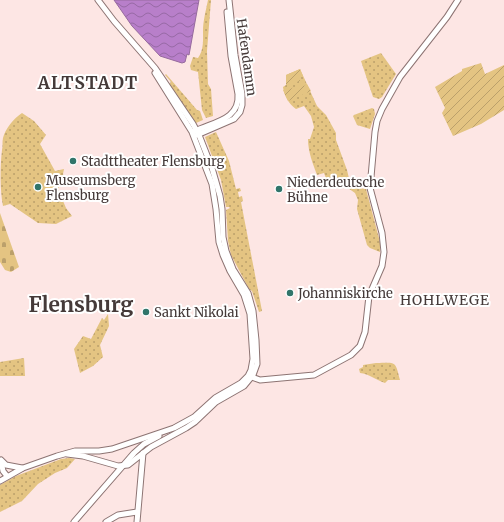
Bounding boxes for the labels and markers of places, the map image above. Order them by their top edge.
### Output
place label: Stadttheater Flensburg [81,153,225,170]
marker: Stadttheater Flensburg [68,156,78,166]
place label: Museumsberg Flensburg [46,172,136,204]
place label: Niederdeutsche Bühne [287,174,384,206]
marker: Museumsberg Flensburg [33,182,43,192]
marker: Niederdeutsche Bühne [274,184,284,194]
place label: Johanniskirche [297,285,393,302]
marker: Johanniskirche [285,288,295,298]
place label: Sankt Nikolai [154,304,239,321]
marker: Sankt Nikolai [141,307,151,317]

